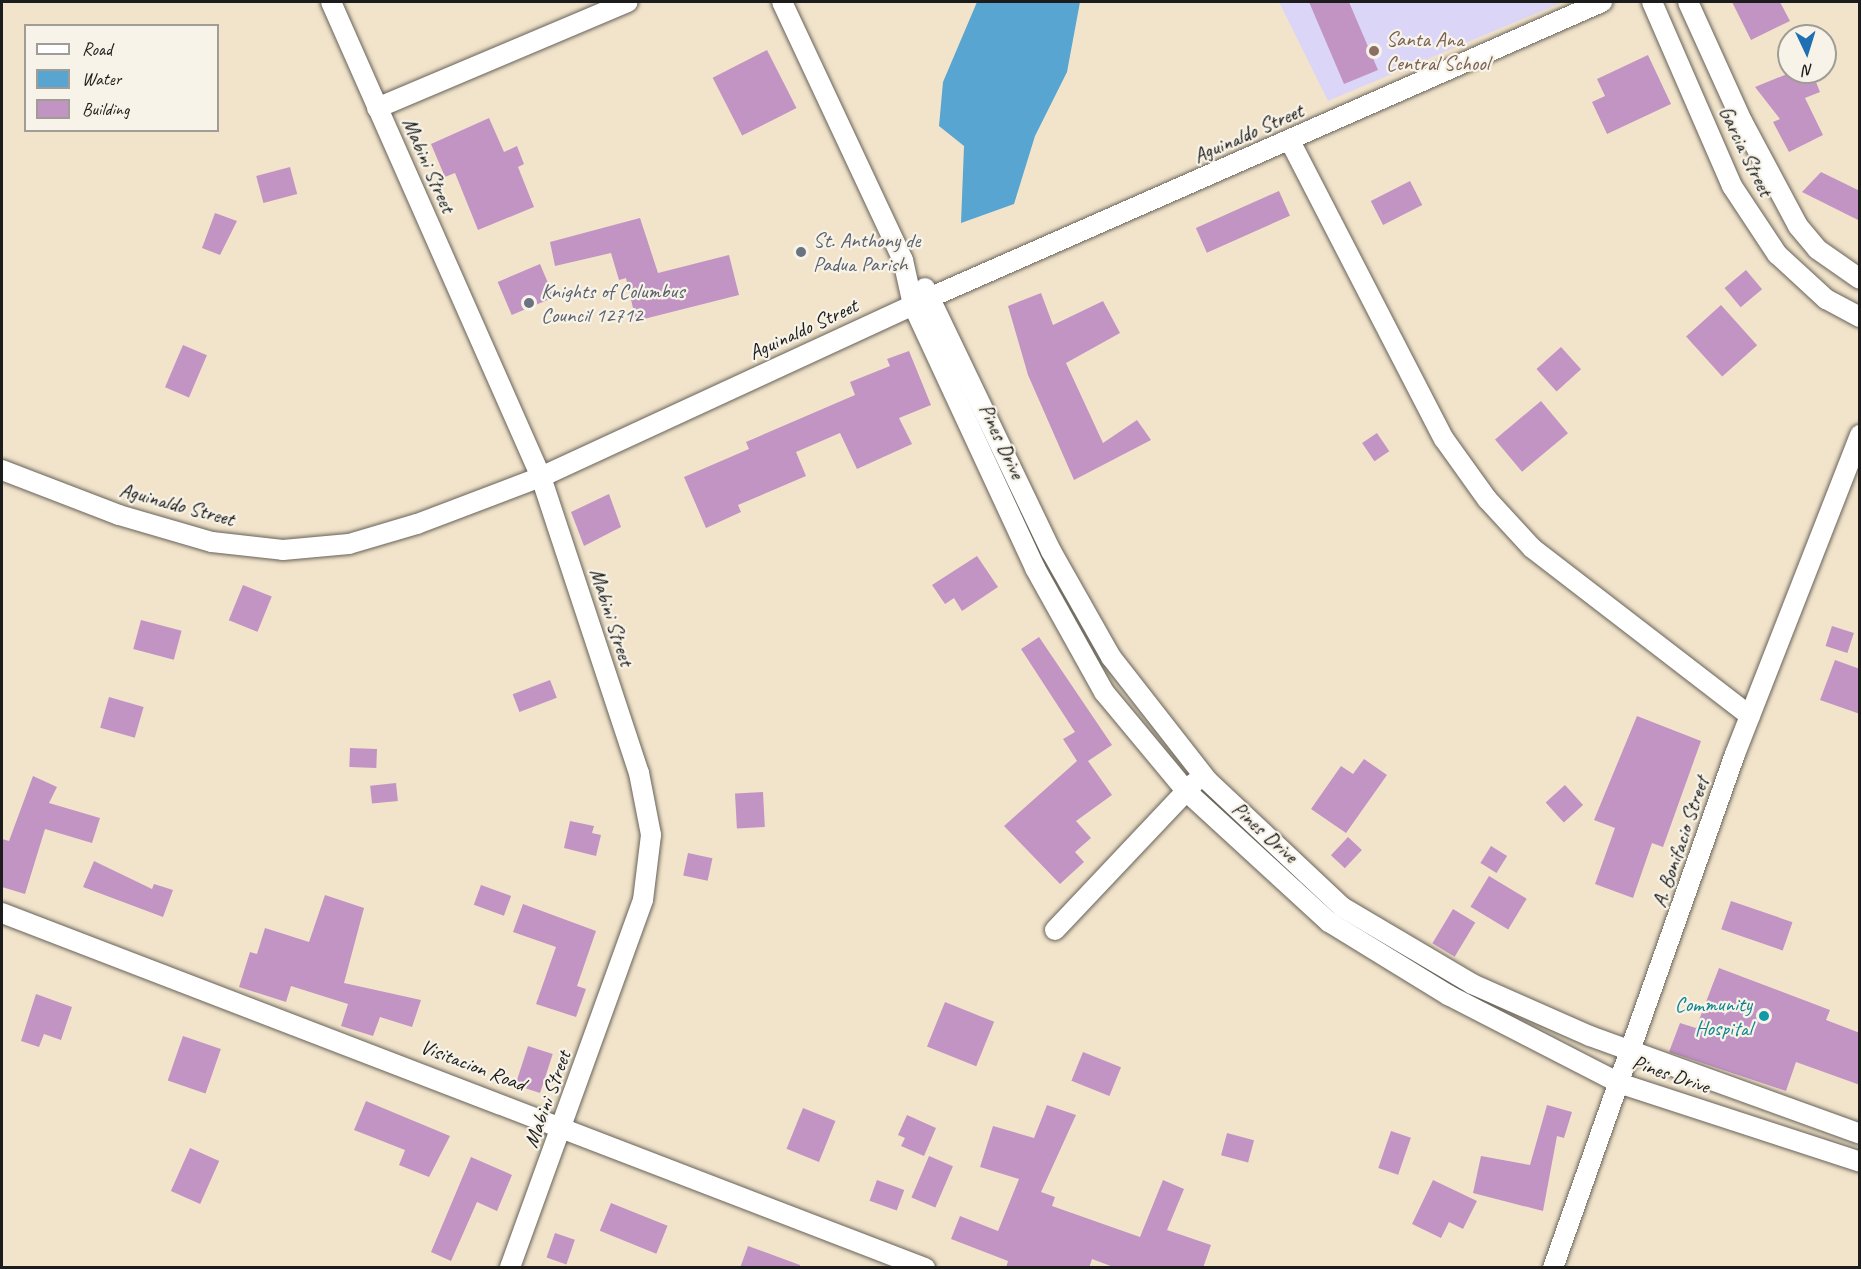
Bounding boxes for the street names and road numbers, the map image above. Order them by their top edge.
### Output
street label: Aguinaldo Street [1189,98,1307,168]
street label: Garcia Street [1713,102,1779,200]
street label: Mabini Street [397,113,461,217]
street label: Aguinaldo Street [744,293,862,365]
street label: Pines Drive [974,399,1030,483]
street label: Aguinaldo Street [117,477,237,531]
street label: Mabini Street [584,565,640,669]
street label: A. Bonifacio Street [1646,774,1714,910]
street label: Pines Drive [1227,796,1303,868]
street label: Visitacion Road [417,1034,529,1096]
street label: Mabini Street [518,1047,576,1151]
street label: Pines Drive [1629,1049,1713,1099]

